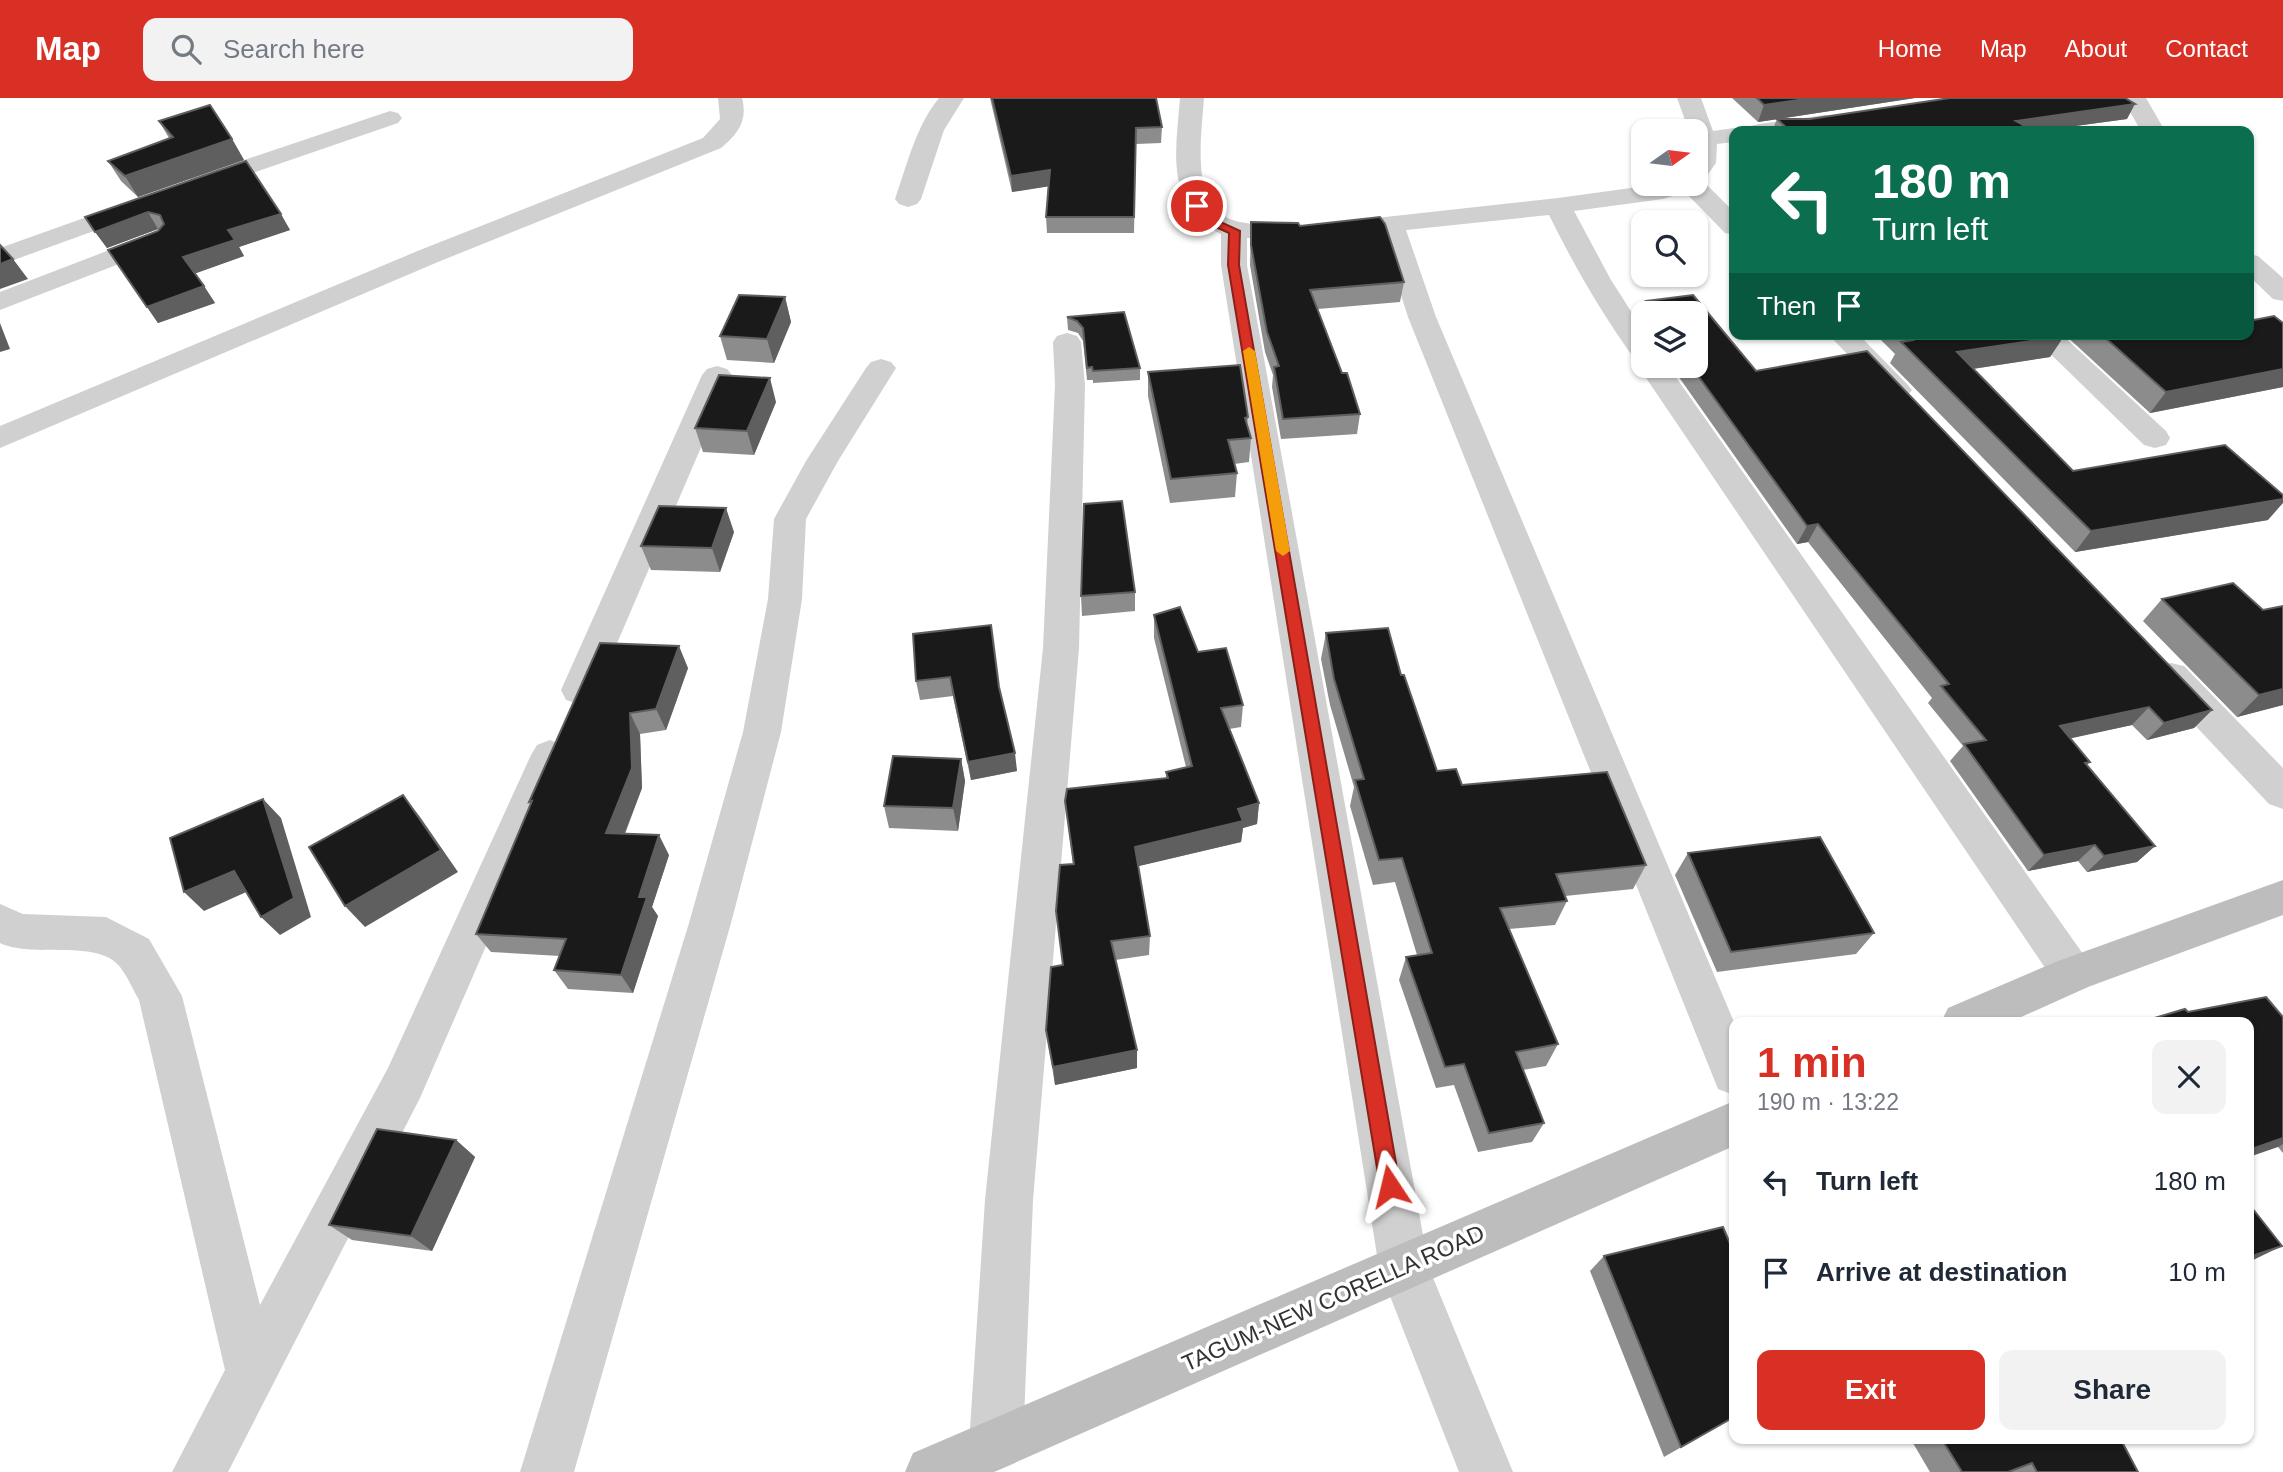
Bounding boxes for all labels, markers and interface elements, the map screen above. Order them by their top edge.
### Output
search box [143,18,633,81]
text: Map [35,30,101,67]
icon: search [167,30,205,68]
text: Search here [223,34,365,64]
text: Home [1878,35,1942,62]
text: Map [1980,35,2027,62]
text: About [2065,35,2127,62]
text: Contact [2165,35,2248,62]
north arrow [1631,119,1708,196]
map controls [1631,119,1708,378]
icon: left [1757,154,1848,245]
text: 180 m [1872,154,2011,208]
pin [1167,176,1227,236]
icon: arrive [1178,187,1216,225]
button: search [1631,210,1708,287]
text: Turn left [1872,211,1988,247]
icon: arrive [1830,287,1868,325]
text: Then [1757,291,1816,321]
button: layers [1631,301,1708,378]
text: 1 min [1757,1039,1867,1086]
button: close [2152,1040,2226,1114]
text: 190 m · 13:22 [1757,1089,1899,1115]
position arrow [1353,1149,1427,1223]
icon: left [1757,1163,1795,1201]
text: Turn left [1816,1166,1918,1196]
text: 180 m [2154,1166,2226,1196]
street label: TAGUM-NEW CORELLA ROAD [1178,1219,1488,1377]
icon: arrive [1757,1254,1795,1292]
text: Arrive at destination [1816,1257,2067,1287]
text: 10 m [2168,1257,2226,1287]
button: Exit [1757,1350,1985,1430]
button: Share [1999,1350,2226,1430]

